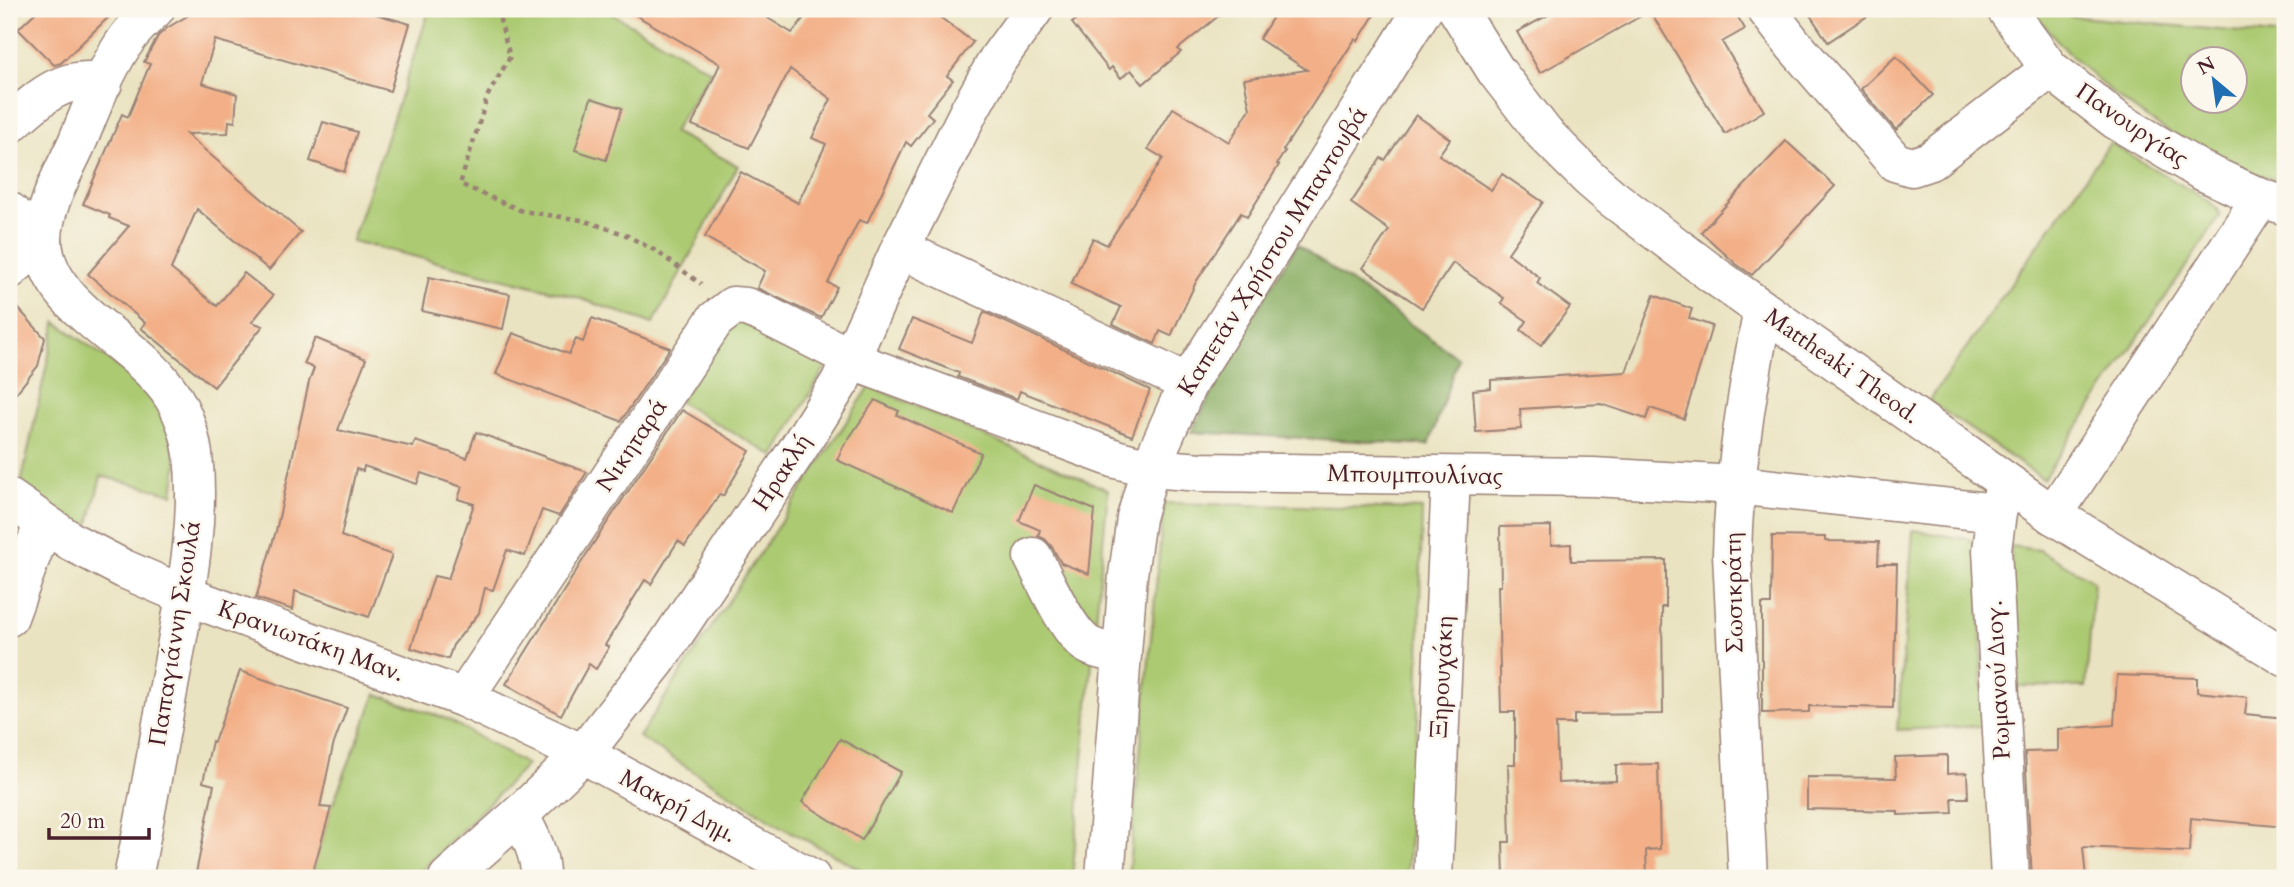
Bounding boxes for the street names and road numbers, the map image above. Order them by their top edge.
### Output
street label: Πανουργίας [2069,75,2195,175]
street label: Καπετάν Χρήστου Μπαντουβά [1170,100,1376,402]
street label: Mattheaki Theod. [1758,300,1926,432]
street label: Νικηταρά [588,392,676,498]
street label: Ηρακλή [745,427,819,517]
street label: Μπουμπουλίνας [1327,457,1503,493]
street label: Παπαγιάννη Σκουλά [141,518,209,748]
street label: Σωσικράτη [1716,532,1752,654]
street label: Κρανιωτάκη Μαν. [213,592,409,690]
street label: Ρωμανού Διογ. [1977,600,2019,760]
street label: Ξηρουχάκη [1422,615,1462,739]
street label: Μακρή Δημ. [614,761,742,851]

